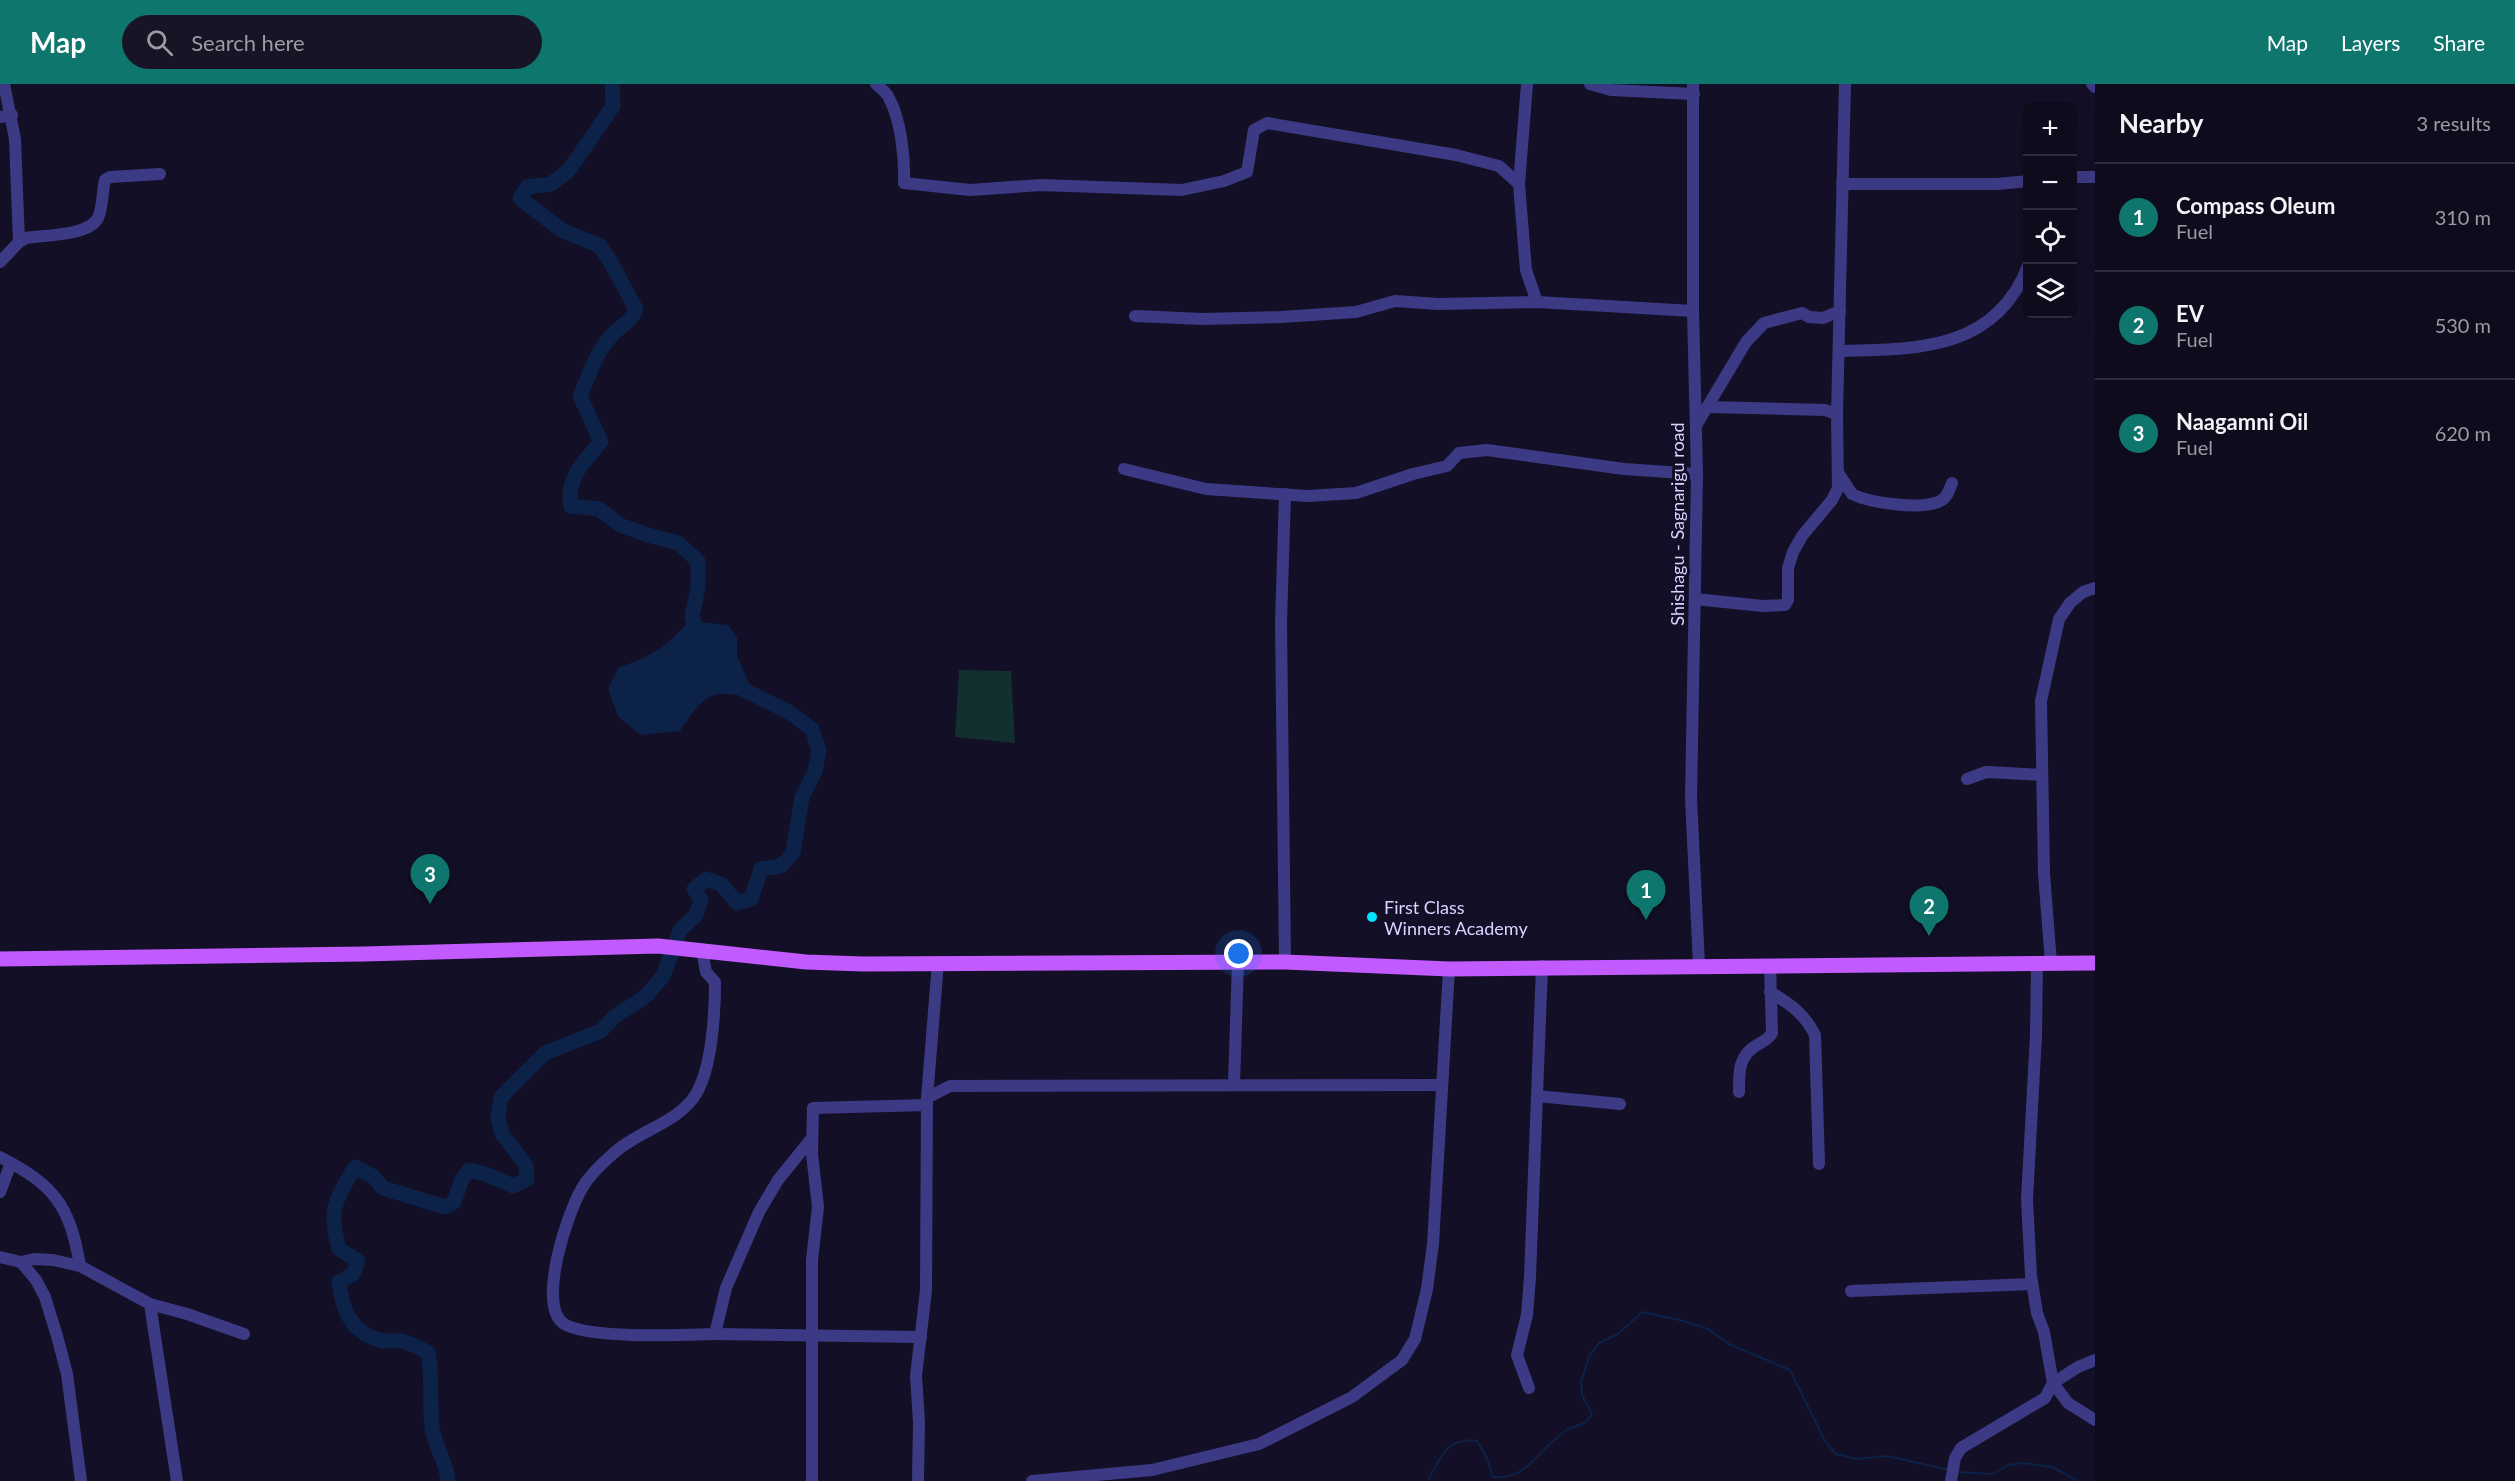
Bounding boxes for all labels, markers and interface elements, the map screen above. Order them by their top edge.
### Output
search box [122,15,542,69]
text: Map [30,25,86,59]
icon: search [143,26,176,59]
text: Search here [191,29,305,56]
text: Map [2267,30,2308,55]
text: Layers [2341,30,2400,55]
text: Share [2433,30,2485,55]
map controls [2023,102,2077,318]
button: + [2023,102,2077,156]
text: Nearby [2119,107,2204,139]
text: 3 results [2416,111,2491,135]
button: − [2023,156,2077,210]
text: Compass Oleum [2176,192,2335,219]
text: 1 [2133,205,2144,229]
text: 310 m [2435,205,2491,229]
button: locate [2023,210,2077,264]
text: Fuel [2176,219,2213,243]
button: layers [2023,264,2077,318]
text: EV [2176,300,2204,327]
text: 2 [2133,313,2144,337]
text: 530 m [2435,313,2491,337]
text: Fuel [2176,327,2213,351]
text: Naagamni Oil [2176,408,2308,435]
text: 3 [2133,421,2144,445]
text: 620 m [2435,421,2491,445]
street label: Shishagu - Sagnarigu road [1666,422,1688,626]
text: Fuel [2176,435,2213,459]
pin: 3 [410,854,450,904]
pin: 1 [1626,870,1666,920]
pin: 2 [1910,886,1948,936]
place label: First Class Winners Academy [1384,896,1528,939]
marker: First Class Winners Academy [1365,910,1379,924]
your location [1224,939,1253,968]

